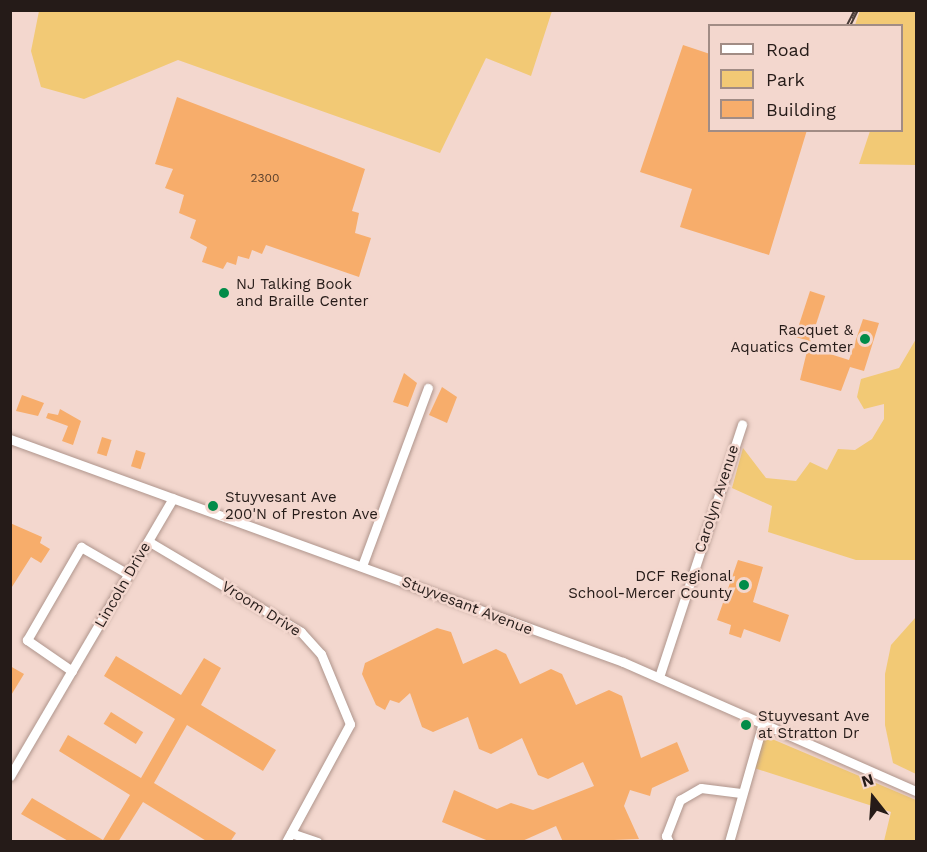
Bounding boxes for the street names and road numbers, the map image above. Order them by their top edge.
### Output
street label: Carolyn Avenue [691,442,743,556]
street label: Lincoln Drive [91,539,155,631]
street label: Stuyvesant Avenue [399,573,535,639]
street label: Vroom Drive [218,578,304,640]

